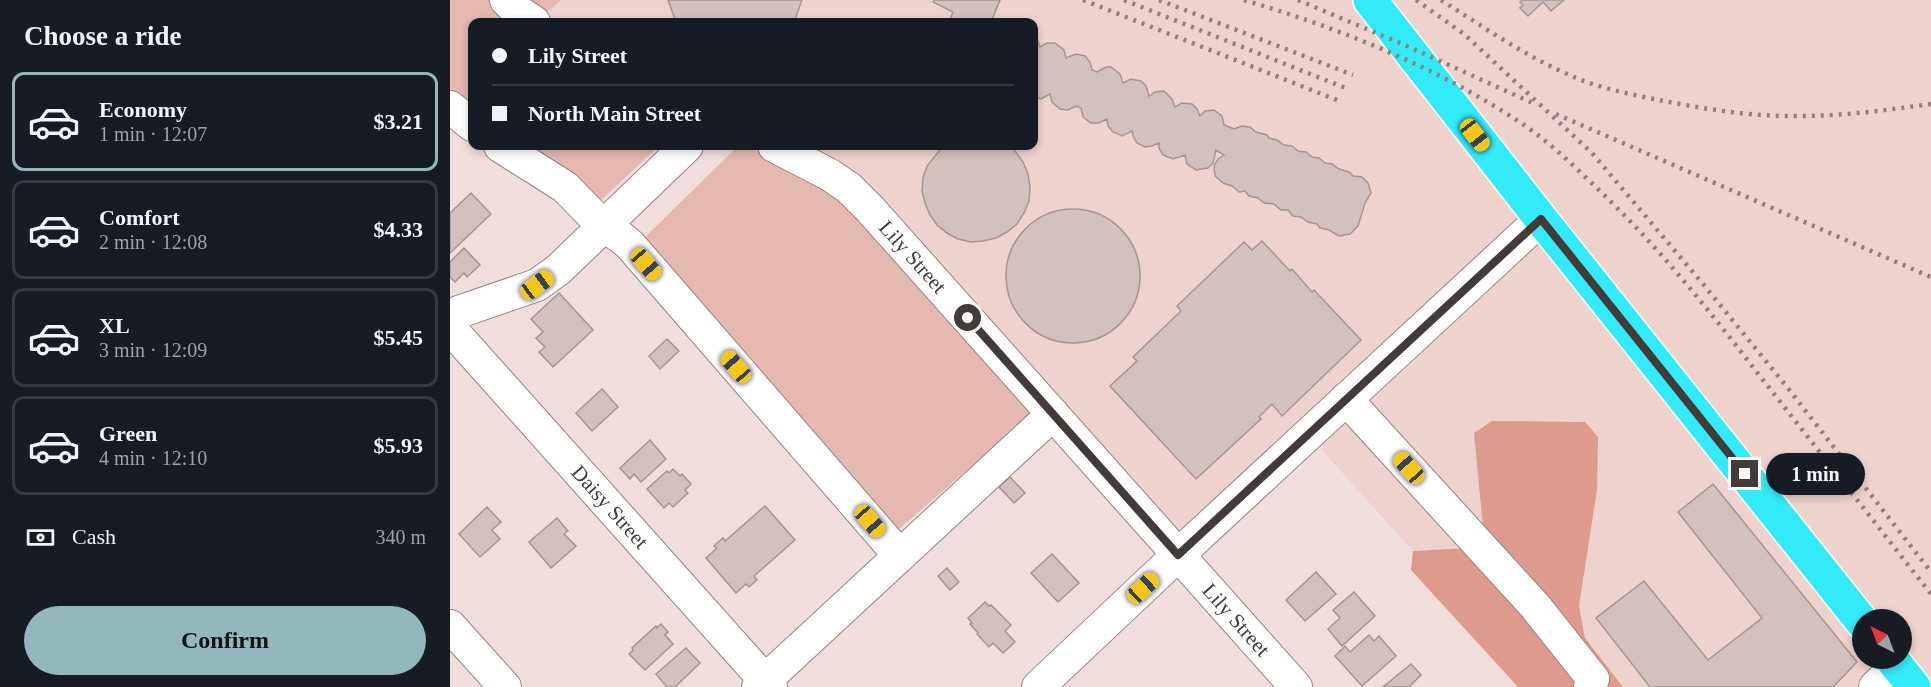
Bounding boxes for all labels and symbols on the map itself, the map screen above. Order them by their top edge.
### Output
car [1457,115,1493,155]
street label: Lily Street [874,216,951,298]
car [627,245,665,283]
car [517,267,557,303]
route start [954,304,981,331]
car [717,348,755,386]
car [1390,449,1428,487]
callout: 1 min [1766,453,1865,495]
street label: Daisy Street [567,460,653,554]
route end [1731,460,1758,487]
car [851,502,889,540]
car [1124,569,1162,607]
street label: Lily Street [1197,578,1275,661]
north arrow [1852,609,1912,669]

